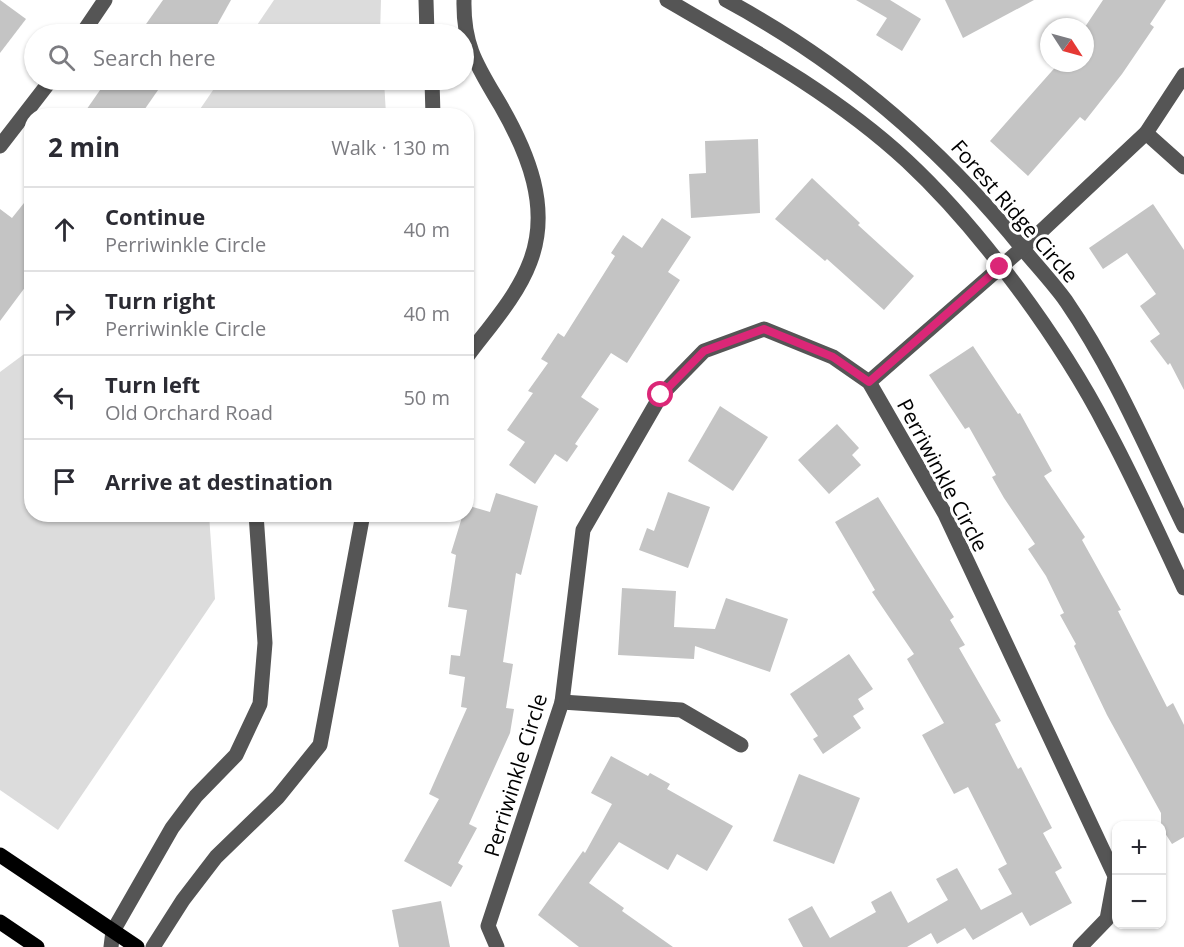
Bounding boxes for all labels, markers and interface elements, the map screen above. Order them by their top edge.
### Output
north arrow [1040,18,1094,72]
search box [24,24,474,90]
icon: search [45,41,78,74]
text: Search here [93,42,216,72]
text: 2 min [48,129,120,165]
text: Walk · 130 m [331,134,450,161]
street label: Forest Ridge Circle [945,134,1085,288]
text: Continue [105,201,205,231]
icon: ahead [48,213,81,246]
text: 40 m [403,216,450,243]
text: Perriwinkle Circle [105,231,266,258]
route end [986,253,1012,279]
text: Turn right [105,285,216,315]
icon: right [48,297,81,330]
text: 40 m [403,300,450,327]
text: Perriwinkle Circle [105,315,266,342]
text: Turn left [105,369,200,399]
icon: left [48,381,81,414]
route start [647,381,673,407]
text: 50 m [403,384,450,411]
street label: Perriwinkle Circle [891,394,995,556]
text: Old Orchard Road [105,399,273,426]
icon: arrive [48,465,81,498]
text: Arrive at destination [105,466,333,496]
street label: Perriwinkle Circle [477,690,553,860]
map controls [1112,821,1166,929]
button: + [1112,821,1166,875]
button: − [1112,875,1166,929]

